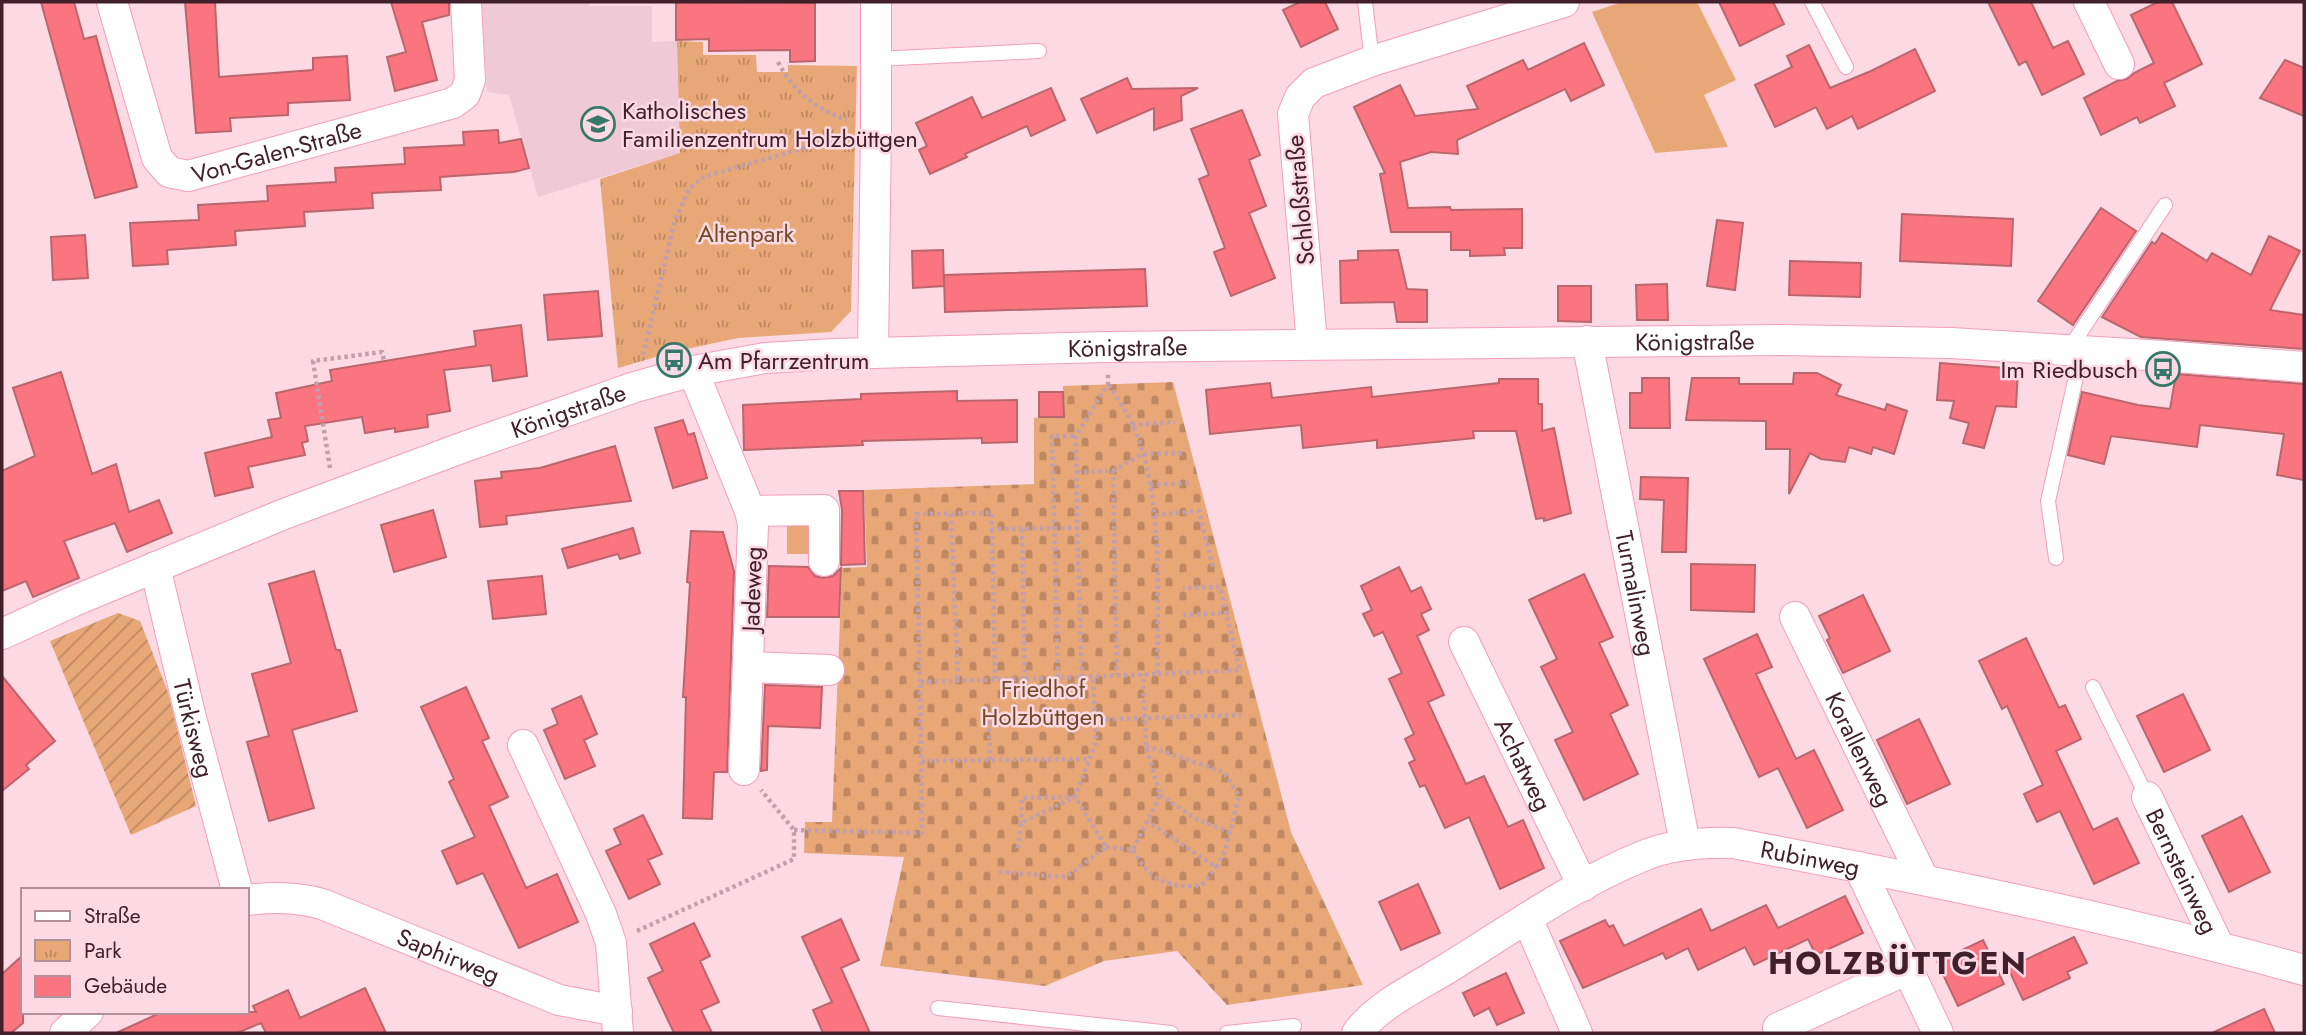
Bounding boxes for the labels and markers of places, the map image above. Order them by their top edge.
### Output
place label: Katholisches Familienzentrum Holzbüttgen [622,93,918,156]
school or university icon: Katholisches Familienzentrum Holzbüttgen [579,105,617,143]
bus stop icon: Am Pfarrzentrum [655,341,693,379]
place label: Am Pfarrzentrum [698,343,869,378]
bus stop icon: Im Riedbusch [2144,350,2182,388]
place label: Im Riedbusch [2000,352,2138,387]

